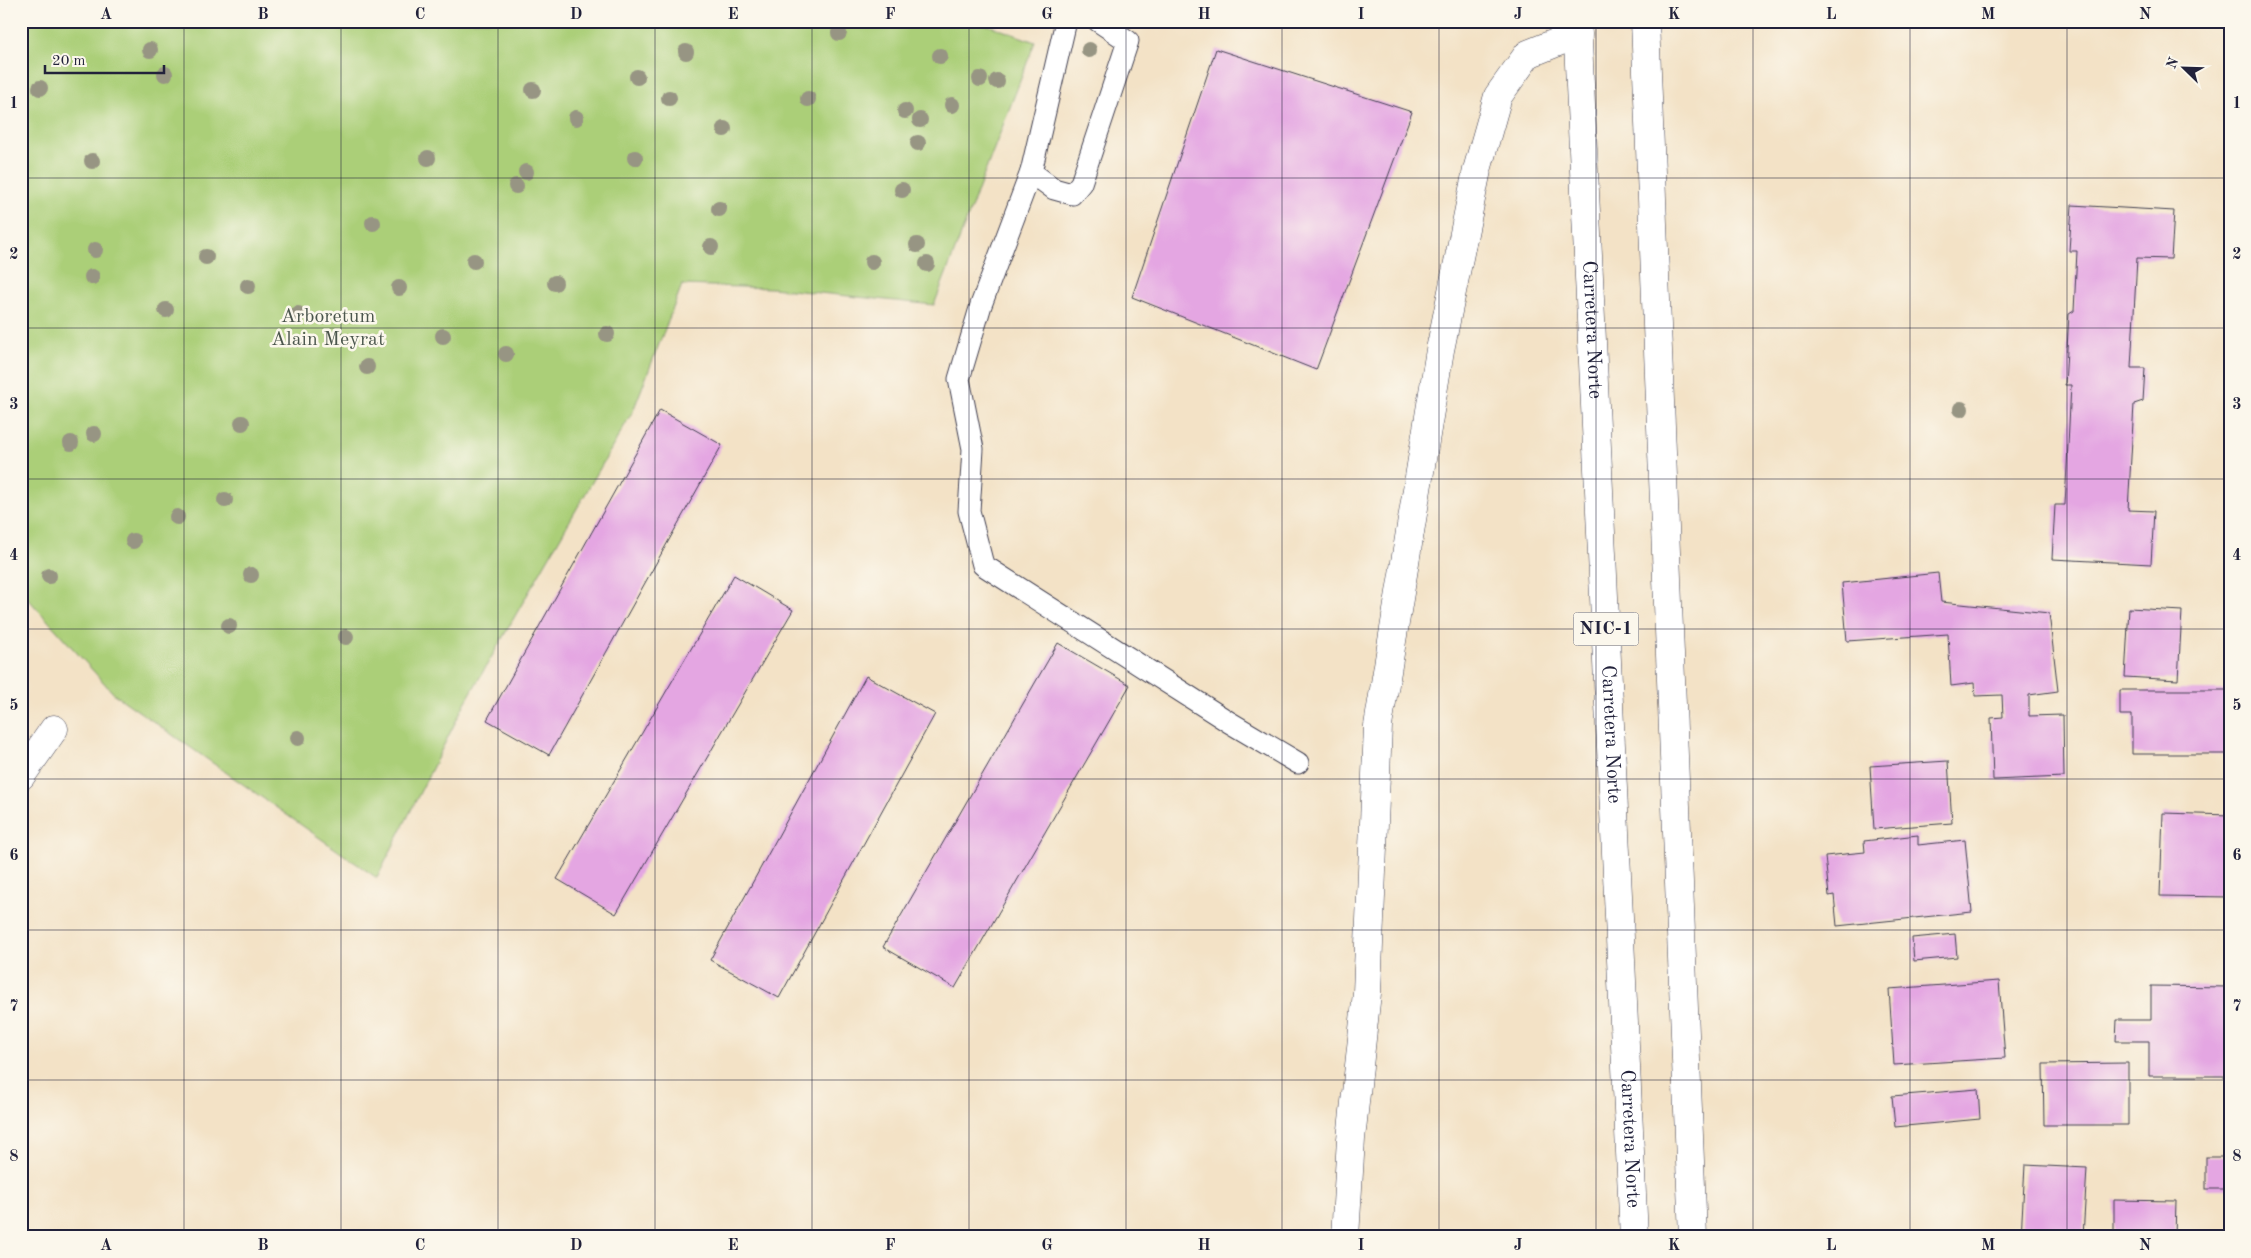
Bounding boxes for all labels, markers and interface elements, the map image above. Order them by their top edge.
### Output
text: A [100,7,112,23]
text: B [257,7,269,23]
text: C [415,7,425,23]
text: D [570,7,582,23]
text: E [727,7,739,23]
text: F [885,7,896,23]
text: G [1041,7,1053,23]
text: H [1197,7,1211,23]
text: I [1357,7,1365,23]
text: J [1514,7,1523,23]
text: K [1668,7,1680,23]
text: L [1826,7,1837,23]
text: M [1981,7,1995,23]
text: N [2139,7,2152,23]
scale bar [45,42,164,74]
north arrow [2158,42,2208,92]
text: 20 m [52,54,86,69]
text: N [2164,55,2182,71]
text: 1 [9,96,19,112]
text: 1 [2232,96,2242,112]
text: 2 [9,247,19,263]
text: 2 [2232,247,2242,263]
street label: Carretera Norte [1578,260,1605,399]
park label: Arboretum Alain Meyrat [271,307,385,350]
text: 3 [9,397,19,413]
text: 3 [2232,397,2242,413]
text: 4 [9,548,19,564]
text: 4 [2232,548,2242,564]
road number: NIC-1 [1574,612,1638,646]
street label: Carretera Norte [1597,665,1624,804]
text: 5 [9,698,19,714]
text: 5 [2232,698,2242,714]
text: 6 [9,848,19,864]
text: 6 [2232,848,2242,864]
text: 7 [9,999,19,1015]
text: 7 [2232,999,2242,1015]
street label: Carretera Norte [1616,1069,1643,1208]
text: 8 [9,1149,19,1165]
text: 8 [2232,1149,2242,1165]
text: A [100,1238,112,1254]
text: B [257,1238,269,1254]
text: C [415,1238,425,1254]
text: D [570,1238,582,1254]
text: E [727,1238,739,1254]
text: F [885,1238,896,1254]
text: G [1041,1238,1053,1254]
text: H [1197,1238,1211,1254]
text: I [1357,1238,1365,1254]
text: J [1514,1238,1523,1254]
text: K [1668,1238,1680,1254]
text: L [1826,1238,1837,1254]
text: M [1981,1238,1995,1254]
text: N [2139,1238,2152,1254]

